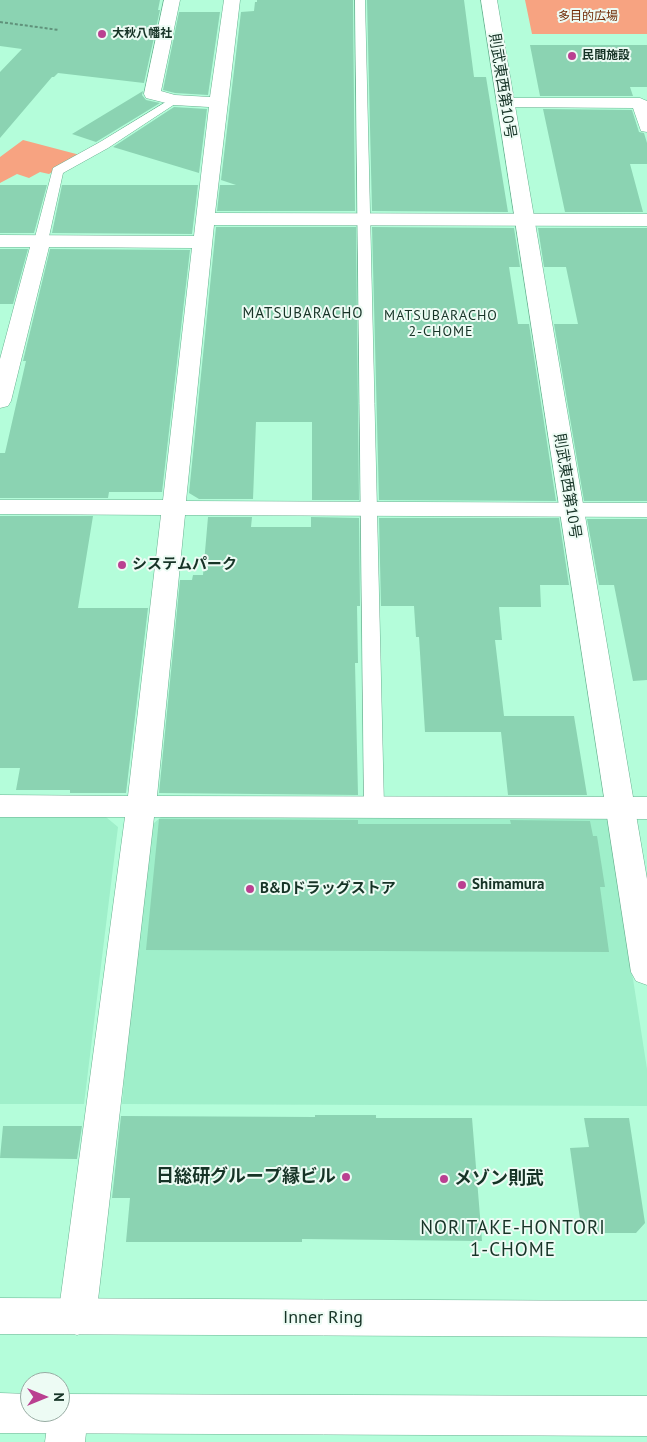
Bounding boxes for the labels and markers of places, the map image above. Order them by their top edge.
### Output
place label: 大秋八幡社 [112,27,172,41]
marker: 大秋八幡社 [96,28,108,40]
place label: 民間施設 [582,49,630,63]
marker: 民間施設 [566,50,578,62]
place label: システムパーク [132,556,237,574]
marker: システムパーク [116,559,128,571]
place label: Shimamura [472,876,545,894]
marker: Shimamura [456,879,468,891]
place label: B&Dドラッグストア [260,880,396,898]
marker: B&Dドラッグストア [244,883,256,895]
place label: 日総研グループ縁ビル [156,1166,336,1188]
place label: メゾン則武 [454,1168,544,1190]
marker: 日総研グループ縁ビル [340,1171,352,1183]
marker: メゾン則武 [438,1173,450,1185]

